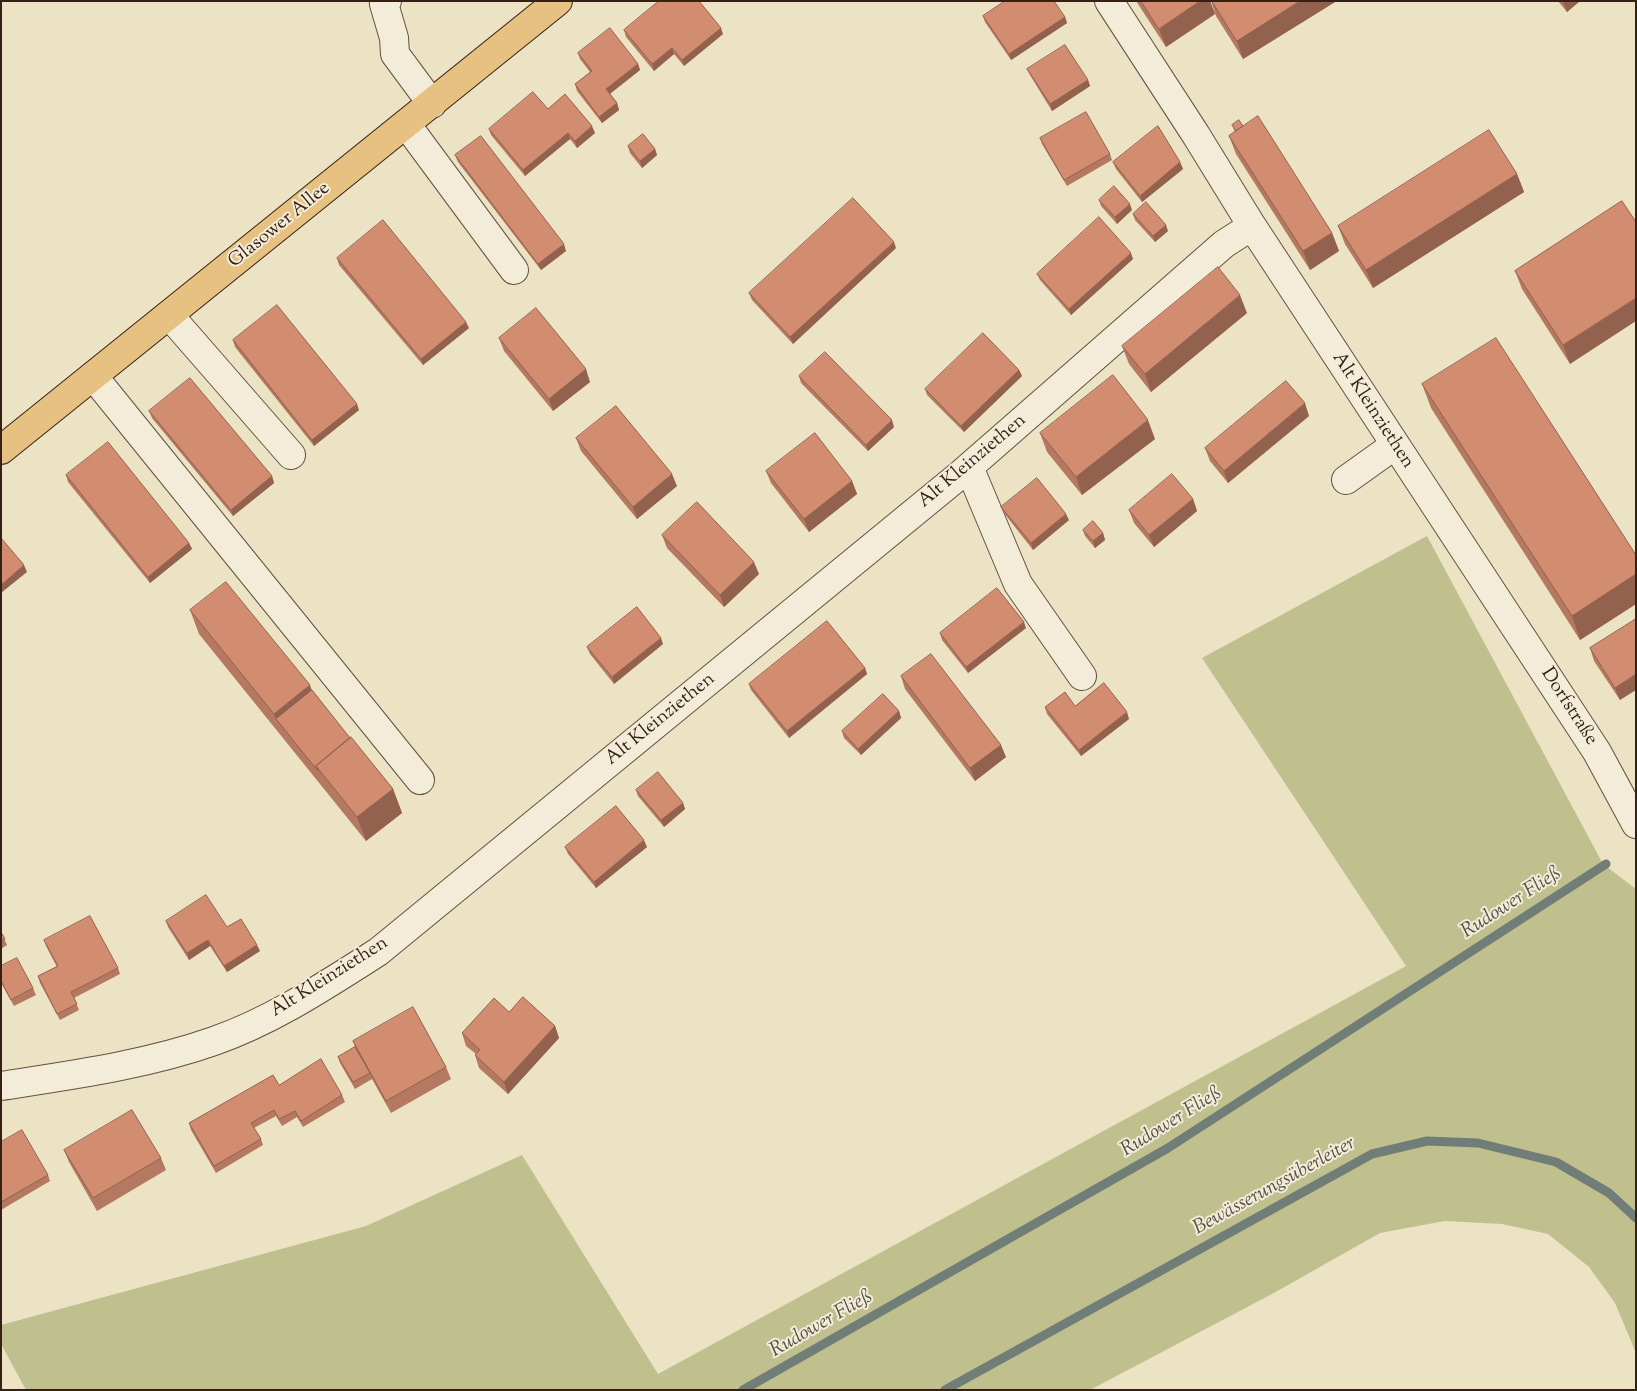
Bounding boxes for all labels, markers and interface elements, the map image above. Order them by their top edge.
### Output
street label: Glasower Allee [225,178,335,274]
street label: Alt Kleinziethen [1326,349,1418,473]
street label: Alt Kleinziethen [914,410,1032,514]
street label: Dorfstraße [1535,664,1601,750]
street label: Alt Kleinziethen [602,669,720,771]
water label: Rudower Fließ [1458,863,1566,945]
street label: Alt Kleinziethen [267,933,393,1023]
water label: Rudower Fließ [1117,1083,1227,1163]
water label: Bewässerungsüberleiter [1190,1133,1360,1241]
water label: Rudower Fließ [767,1286,877,1364]

